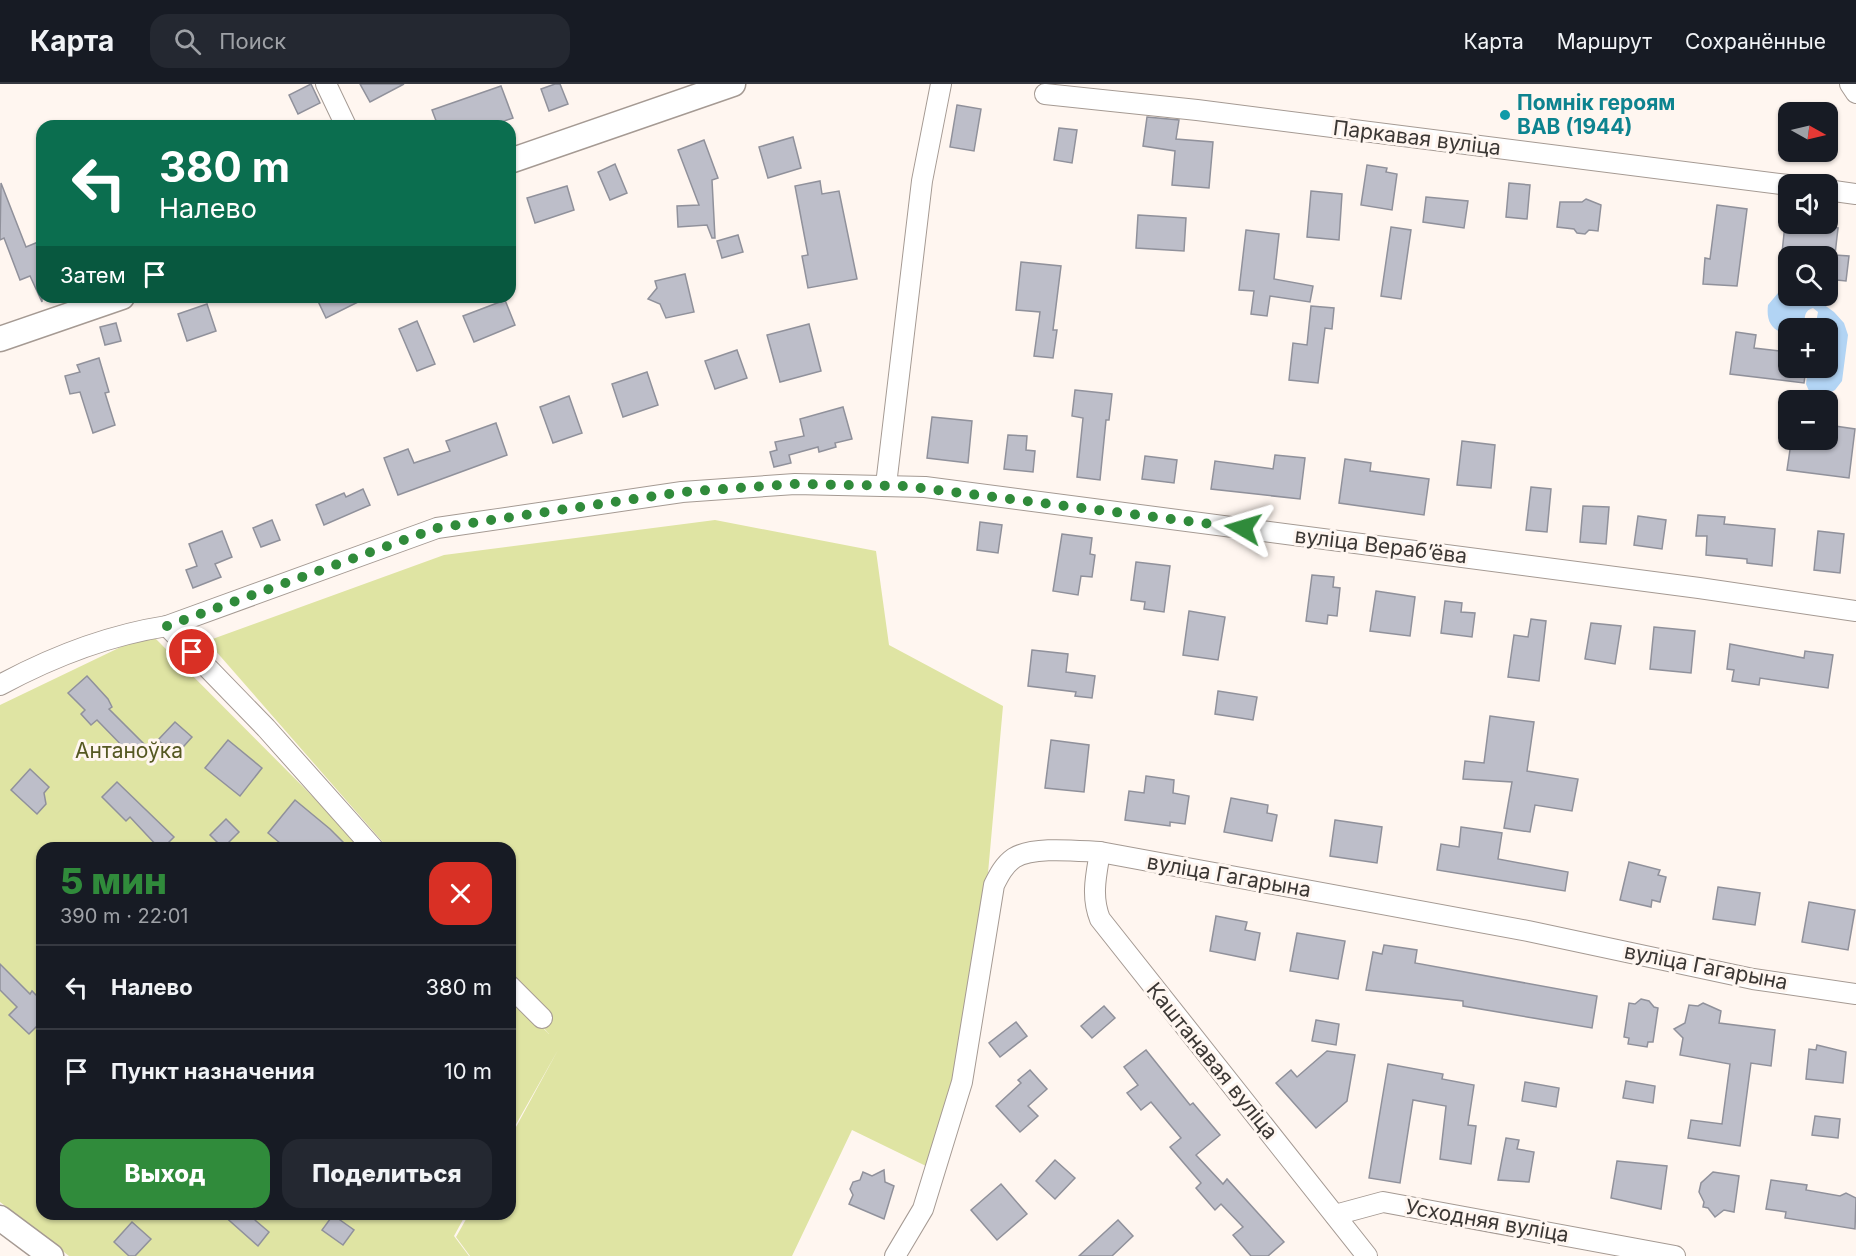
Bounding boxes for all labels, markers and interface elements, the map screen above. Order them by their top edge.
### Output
search box [150,14,570,68]
text: Карта [30,24,114,58]
icon: search [171,25,204,58]
text: Поиск [219,28,286,54]
text: Карта [1463,29,1524,54]
text: Маршрут [1557,29,1652,54]
text: Сохранённые [1685,29,1826,54]
place label: Помнік героям ВАВ (1944) [1517,90,1675,139]
north arrow [1778,102,1838,162]
map controls [1778,102,1838,450]
marker: Помнік героям ВАВ (1944) [1498,108,1512,122]
street label: Паркавая вуліца [1332,115,1502,160]
text: 380 m [159,141,290,192]
icon: left [60,144,138,222]
button: sound [1778,174,1838,234]
text: Налево [159,192,257,225]
button: search [1778,246,1838,306]
icon: arrive [138,258,171,291]
text: Затем [60,262,126,288]
button: + [1778,318,1838,378]
button: − [1778,390,1838,450]
position arrow [1211,496,1275,560]
street label: вуліца Верабʼёва [1293,523,1469,568]
pin [166,626,217,677]
icon: arrive [175,635,208,668]
park label: Антаноўка [75,738,183,763]
street label: вуліца Гагарына [1145,849,1313,902]
text: 5 мин [60,859,167,903]
button: close [429,862,492,925]
text: 390 m · 22:01 [60,904,188,928]
street label: вуліца Гагарына [1622,938,1790,995]
icon: left [60,971,93,1004]
text: Налево [111,974,193,1000]
text: 380 m [425,974,492,1000]
street label: Каштанавая вуліца [1142,977,1283,1144]
icon: arrive [60,1055,93,1088]
text: Пункт назначения [111,1058,315,1084]
text: 10 m [444,1058,492,1084]
button: Выход [60,1139,270,1208]
button: Поделиться [282,1139,492,1208]
street label: Усходняя вуліца [1403,1194,1571,1247]

